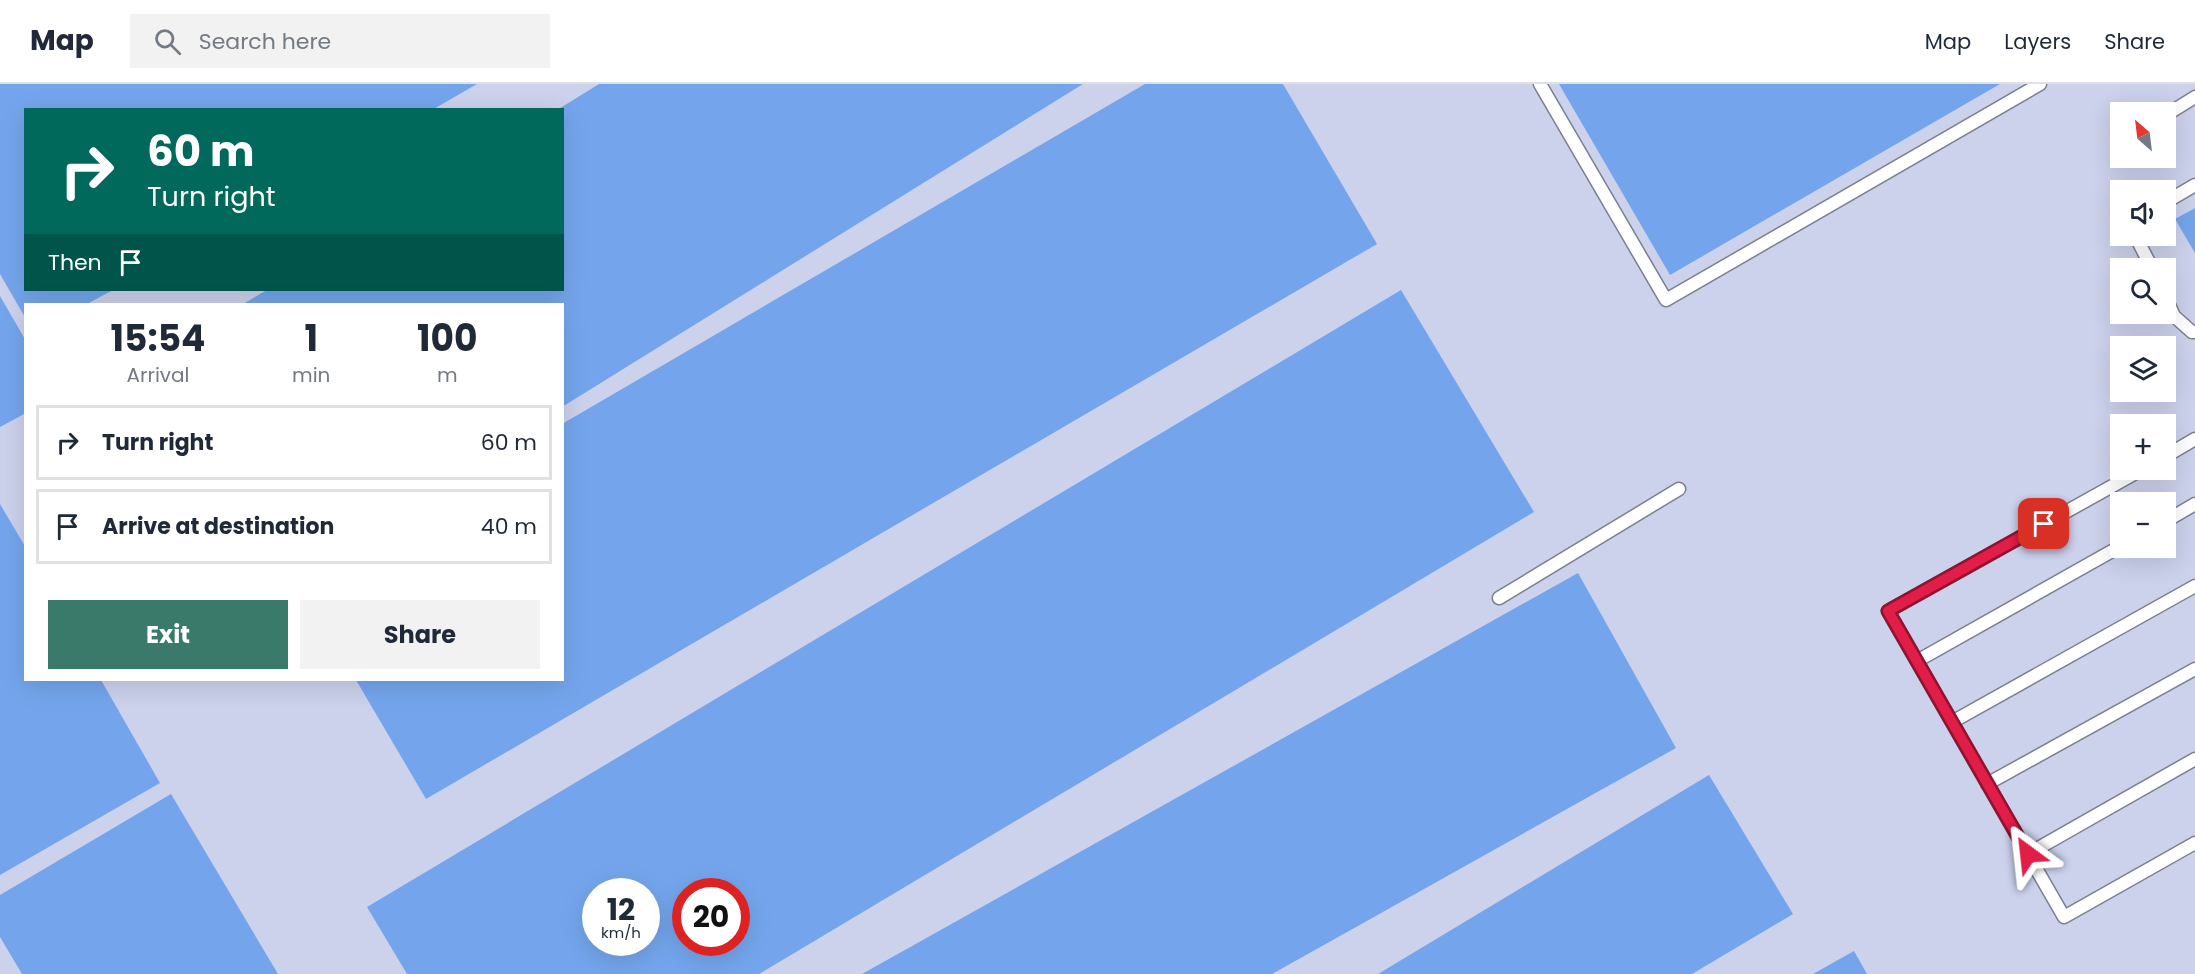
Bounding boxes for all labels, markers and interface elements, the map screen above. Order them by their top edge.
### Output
search box [130,14,550,68]
text: Map [30,21,94,60]
icon: search [151,25,184,58]
text: Search here [199,26,331,57]
text: Map [1925,27,1971,56]
text: Layers [2004,27,2071,56]
text: Share [2104,27,2165,56]
north arrow [2110,102,2176,168]
map controls [2110,102,2176,558]
text: 60 m [147,122,255,181]
icon: right [48,132,126,210]
text: Turn right [147,178,276,215]
button: sound [2110,180,2176,246]
icon: arrive [114,246,147,279]
text: Then [48,247,102,278]
button: search [2110,258,2176,324]
text: 15:54 [111,313,206,364]
text: 1 [304,313,318,364]
text: 100 [417,313,477,364]
button: layers [2110,336,2176,402]
text: Arrival [127,361,190,389]
text: min [292,361,330,389]
text: m [437,361,458,389]
button: + [2110,414,2176,480]
icon: right [51,426,84,459]
text: Turn right [102,427,213,458]
text: 60 m [481,427,537,458]
button: − [2110,492,2176,558]
pin [2018,498,2069,549]
icon: arrive [2027,507,2060,540]
icon: arrive [51,510,84,543]
text: Arrive at destination [102,511,334,542]
text: 40 m [481,511,537,542]
button: Exit [48,600,288,669]
button: Share [300,600,540,669]
position arrow [1996,822,2060,886]
speed limit sign: 20 [672,878,750,956]
text: 12 [607,888,635,931]
text: km/h [601,922,641,943]

